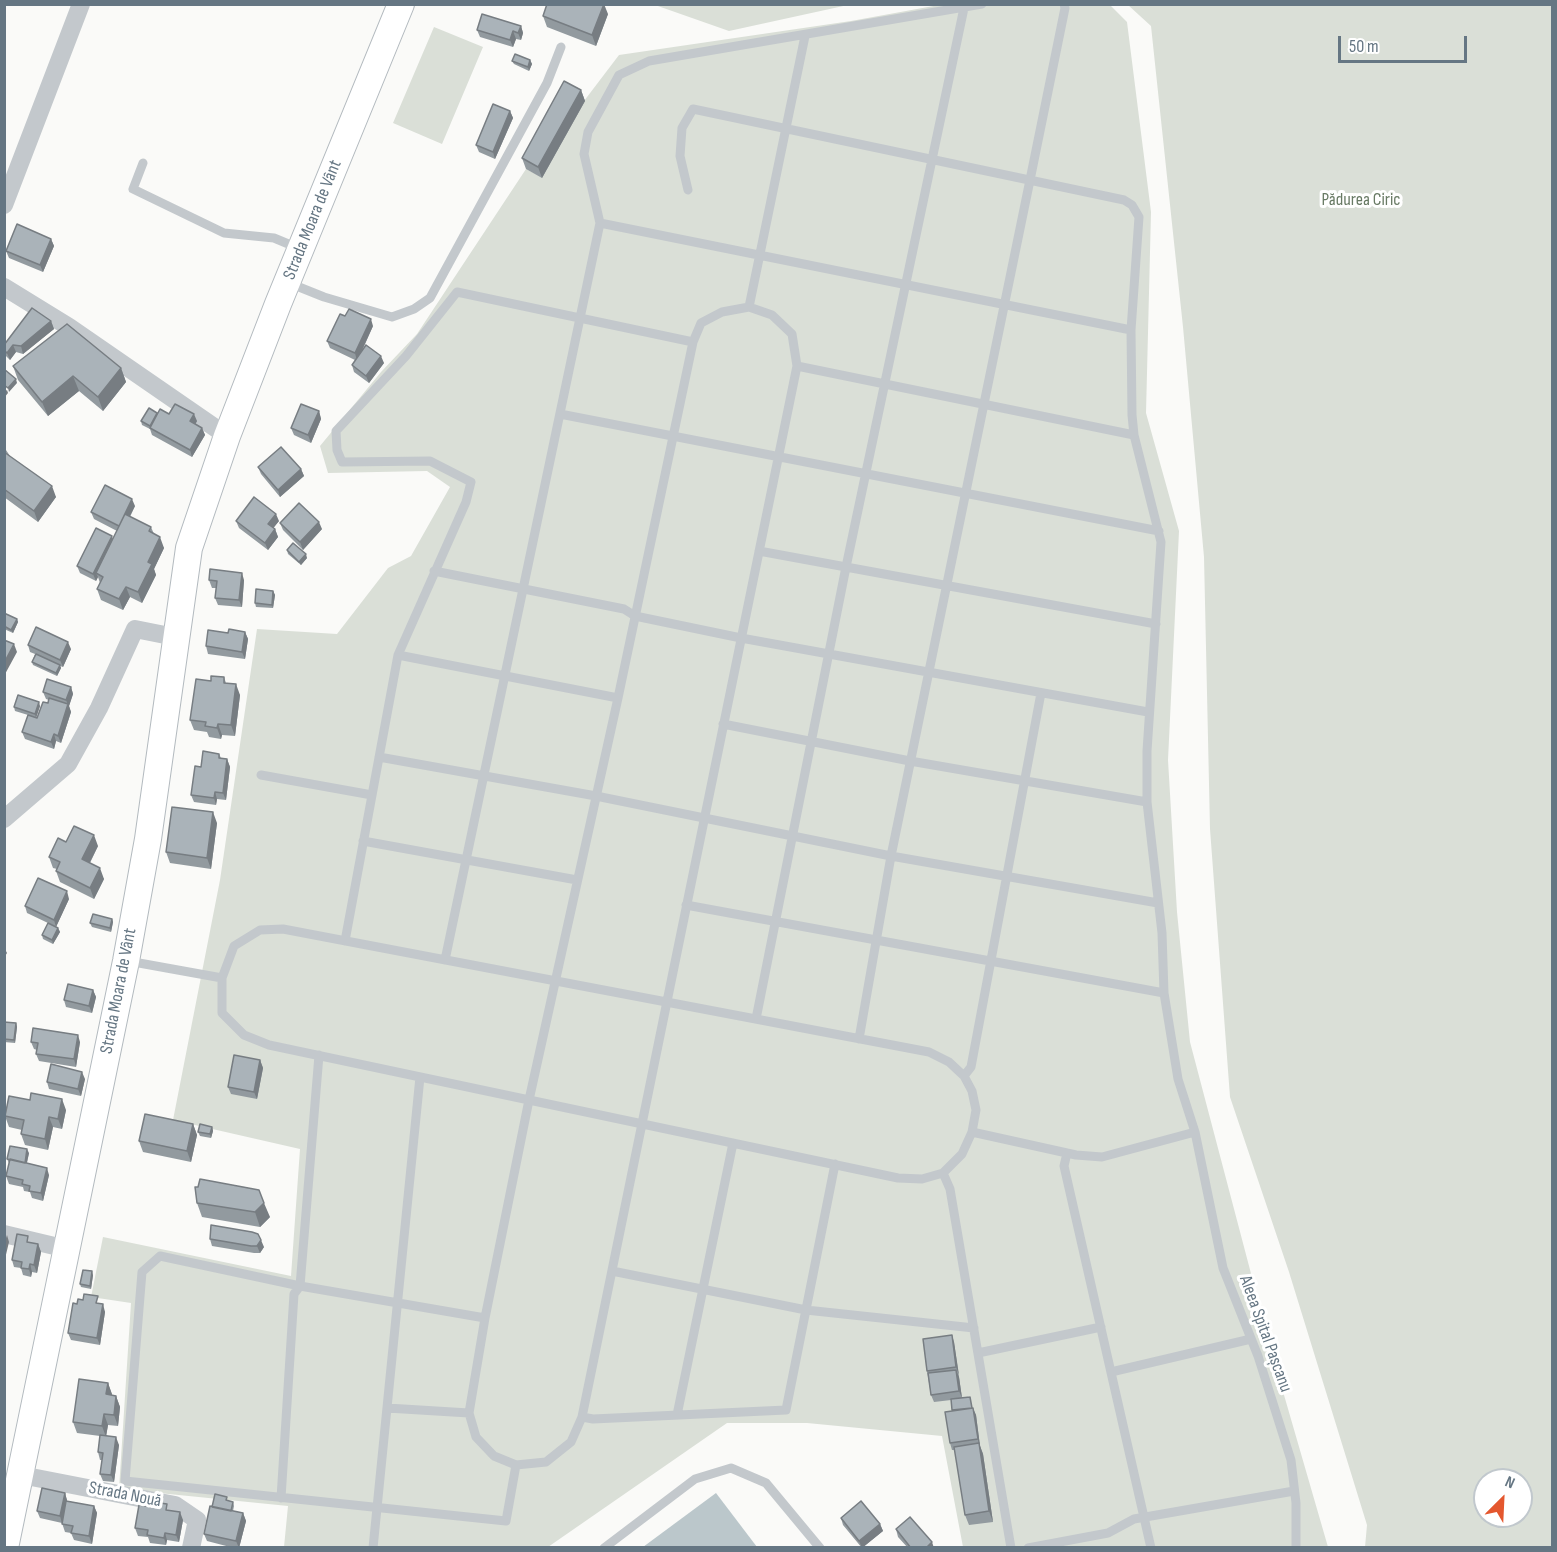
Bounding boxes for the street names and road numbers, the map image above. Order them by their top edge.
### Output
street label: Strada Moara de Vânt [279,157,347,283]
street label: Strada Moara de Vânt [96,926,142,1056]
street label: Aleea Spital Pașcanu [1234,1273,1296,1395]
street label: Strada Nouă [87,1477,163,1513]

